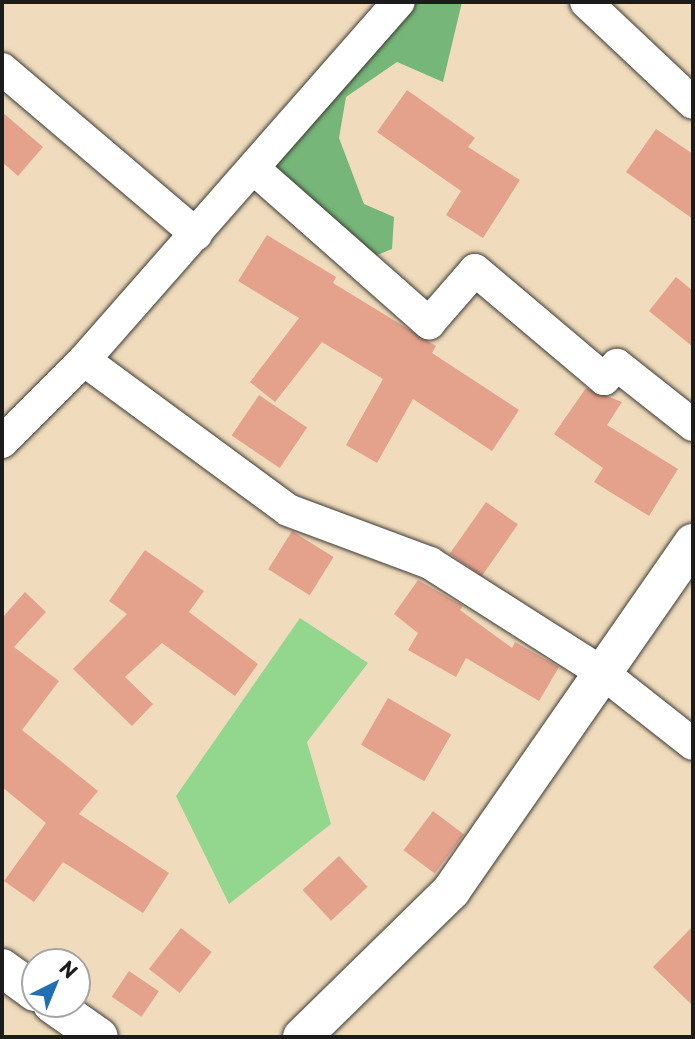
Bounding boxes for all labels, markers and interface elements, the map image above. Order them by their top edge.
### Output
north arrow [21,948,91,1018]
text: N [54,954,84,984]

